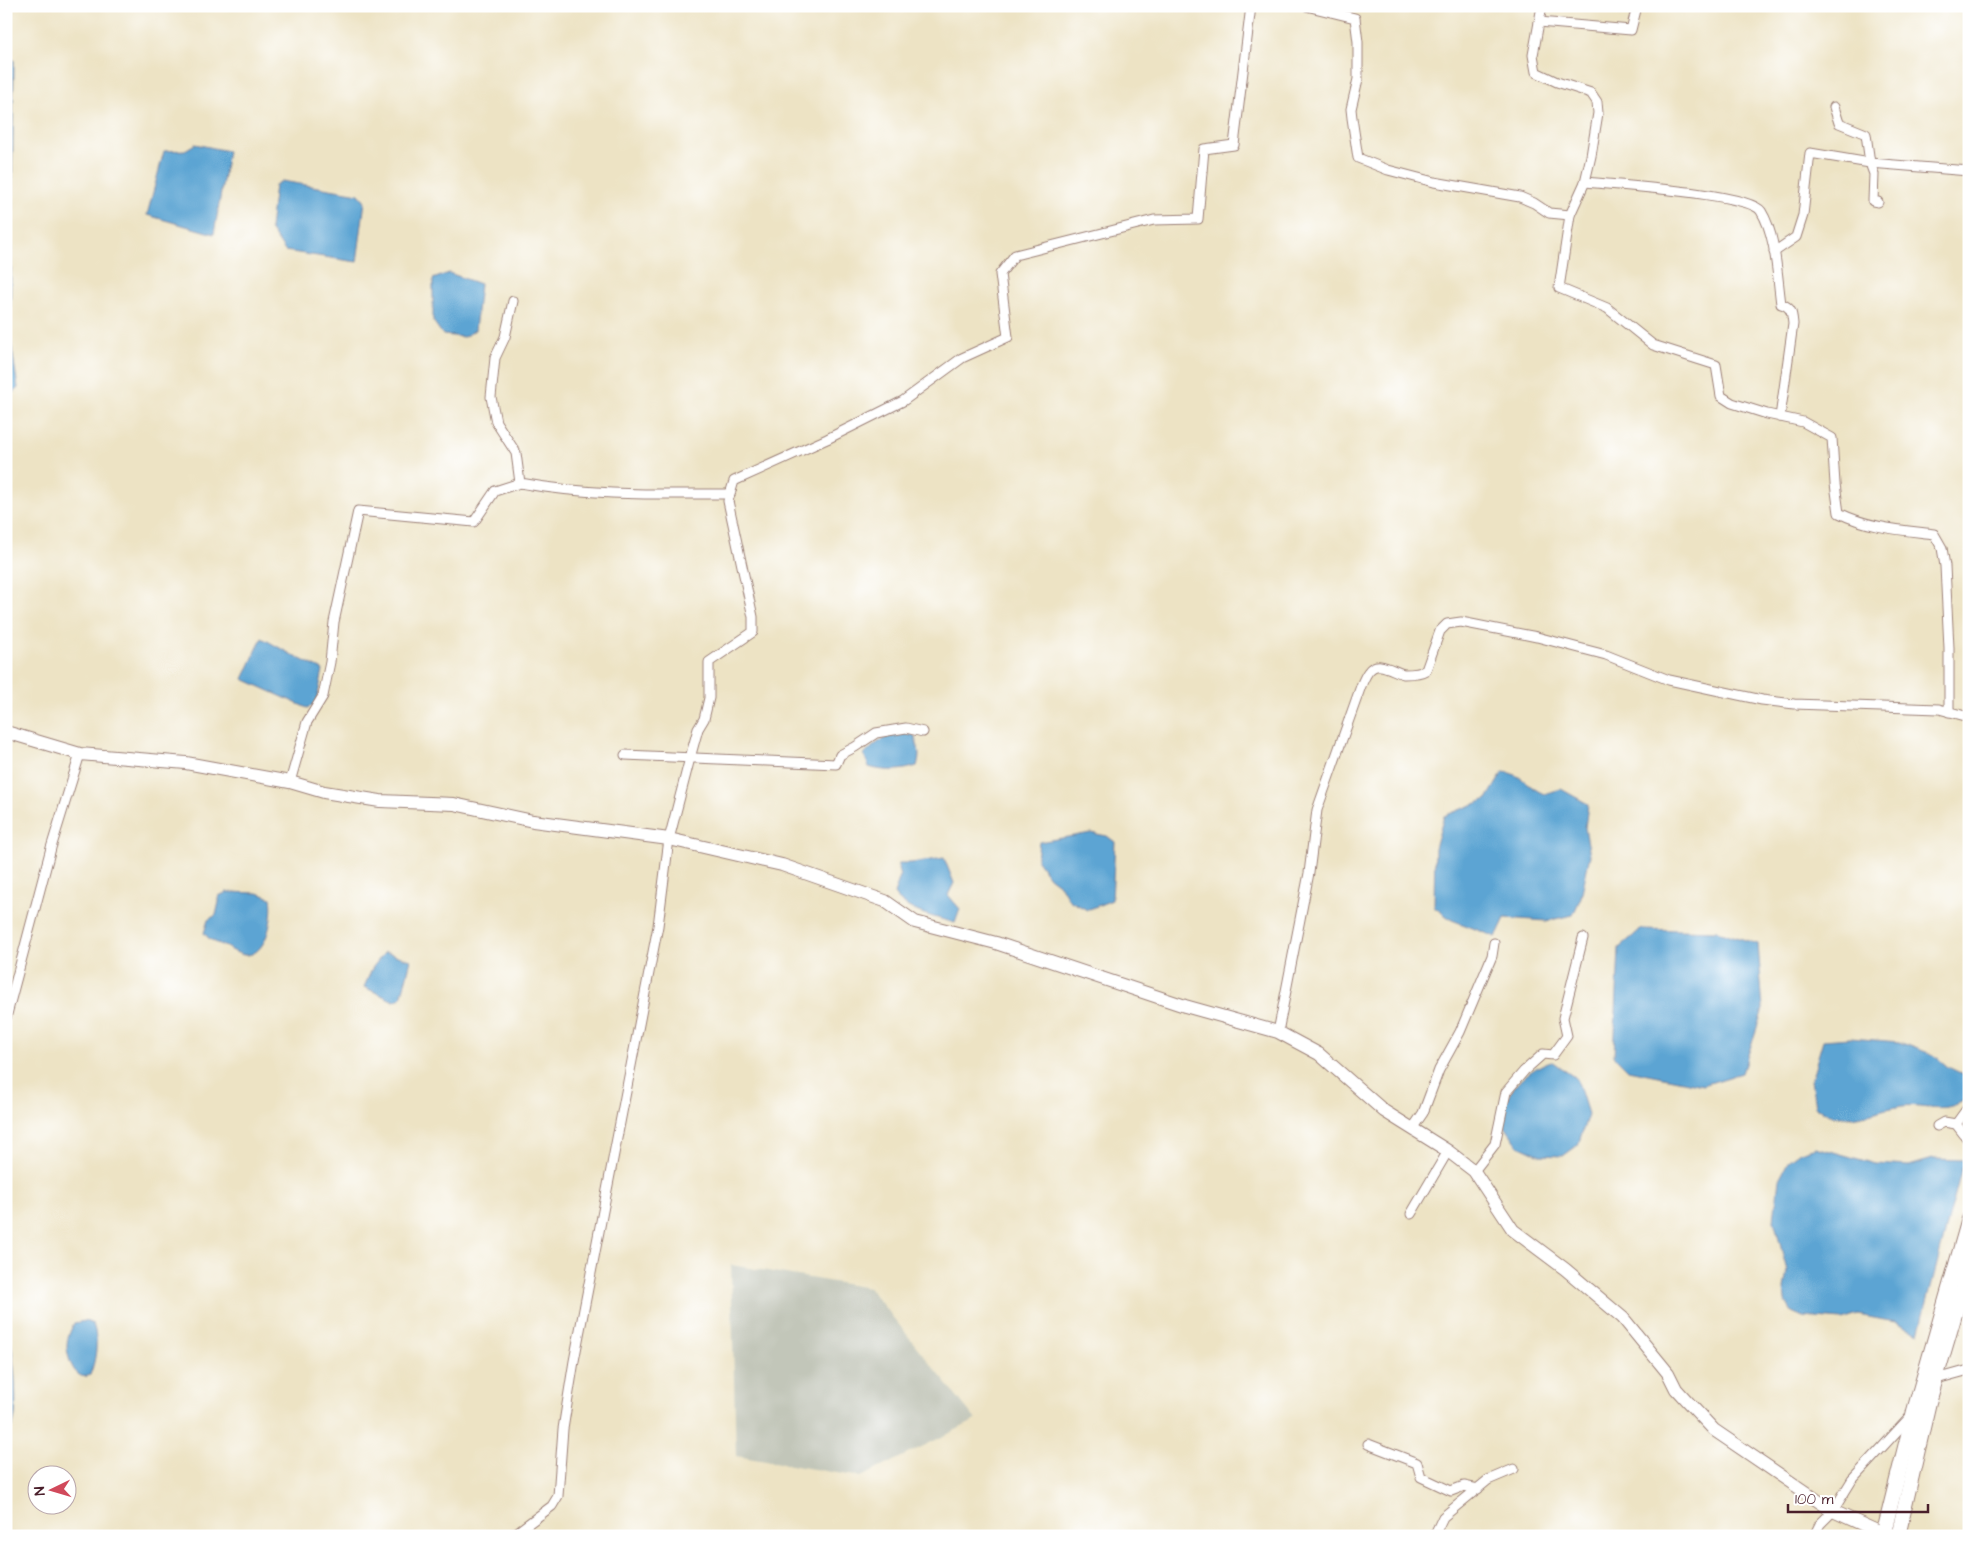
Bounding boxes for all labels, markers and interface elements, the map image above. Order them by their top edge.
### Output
north arrow [28,1464,78,1514]
scale bar [1788,1482,1928,1514]
text: N [30,1486,50,1496]
text: 100 m [1795,1489,1834,1510]

